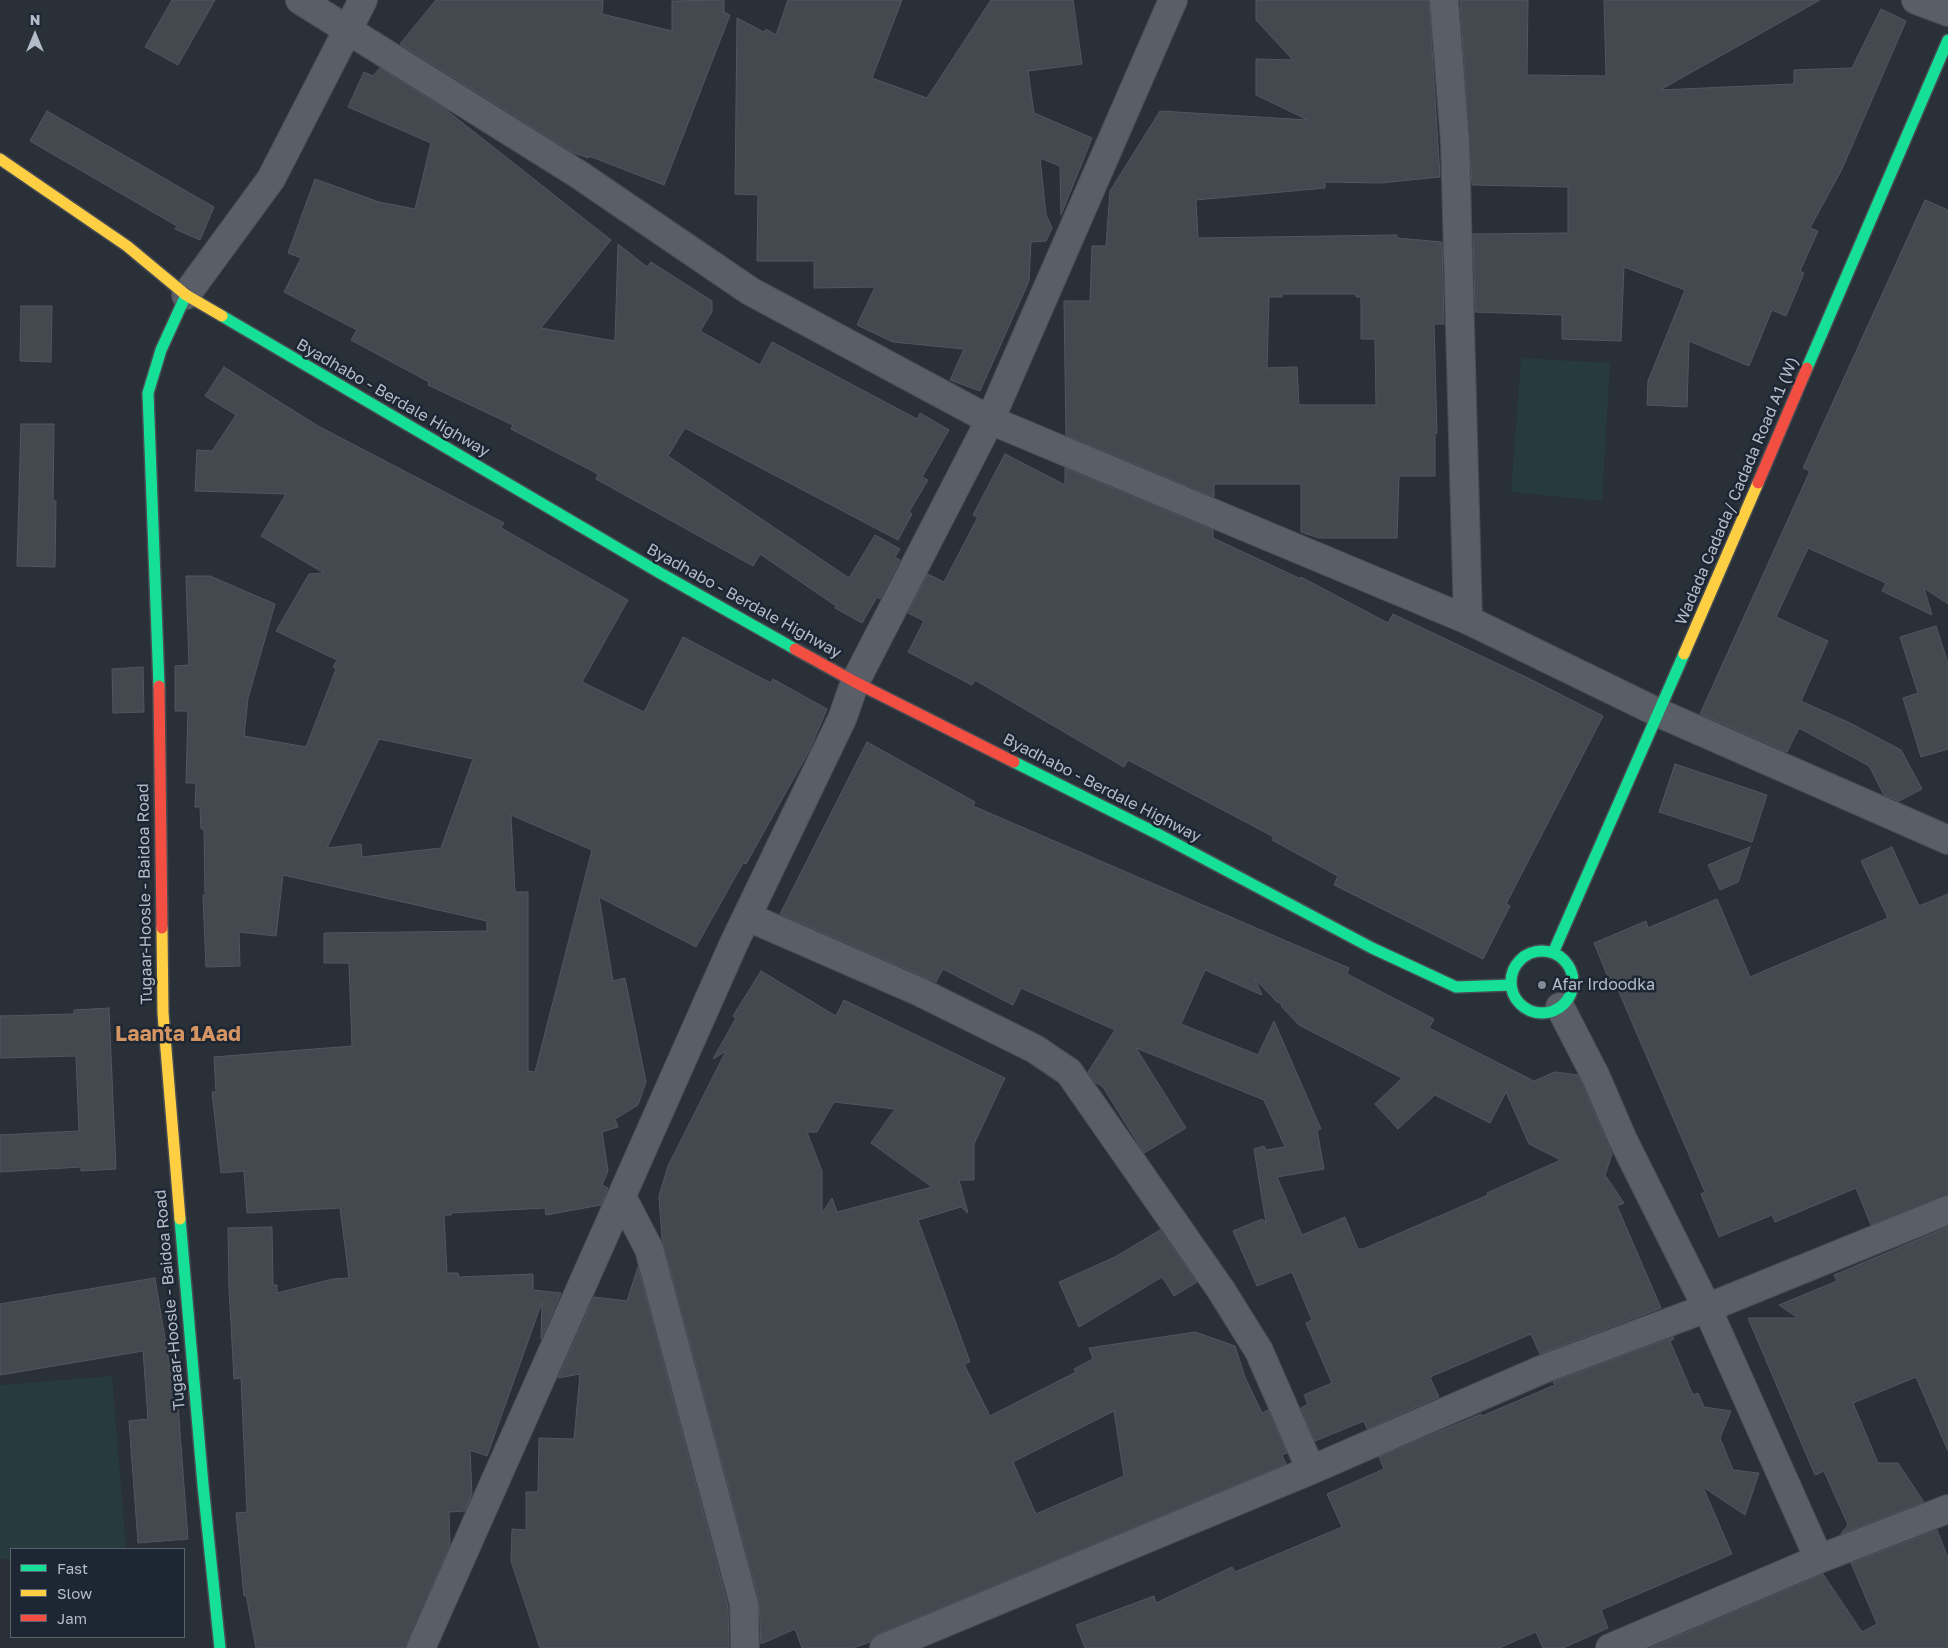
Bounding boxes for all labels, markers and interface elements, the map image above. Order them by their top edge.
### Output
north arrow [10,10,60,60]
text: N [30,11,40,28]
street label: Byadhabo - Berdale Highway [293,335,493,461]
street label: Wadada Cadada/ Cadada Road A1 (W) [1672,354,1802,628]
street label: Byadhabo - Berdale Highway [643,539,845,663]
street label: Byadhabo - Berdale Highway [1000,730,1204,846]
street label: Tugaar-Hoosle - Baidoa Road [133,783,157,1005]
place label: Afar Irdoodka [1552,975,1655,995]
marker: Afar Irdoodka [1536,979,1548,991]
district label: Laanta 1Aad [115,1021,241,1047]
street label: Tugaar-Hoosle - Baidoa Road [151,1189,189,1411]
legend [10,1548,185,1638]
text: Fast [57,1559,88,1577]
text: Slow [57,1584,92,1602]
text: Jam [57,1609,87,1627]

